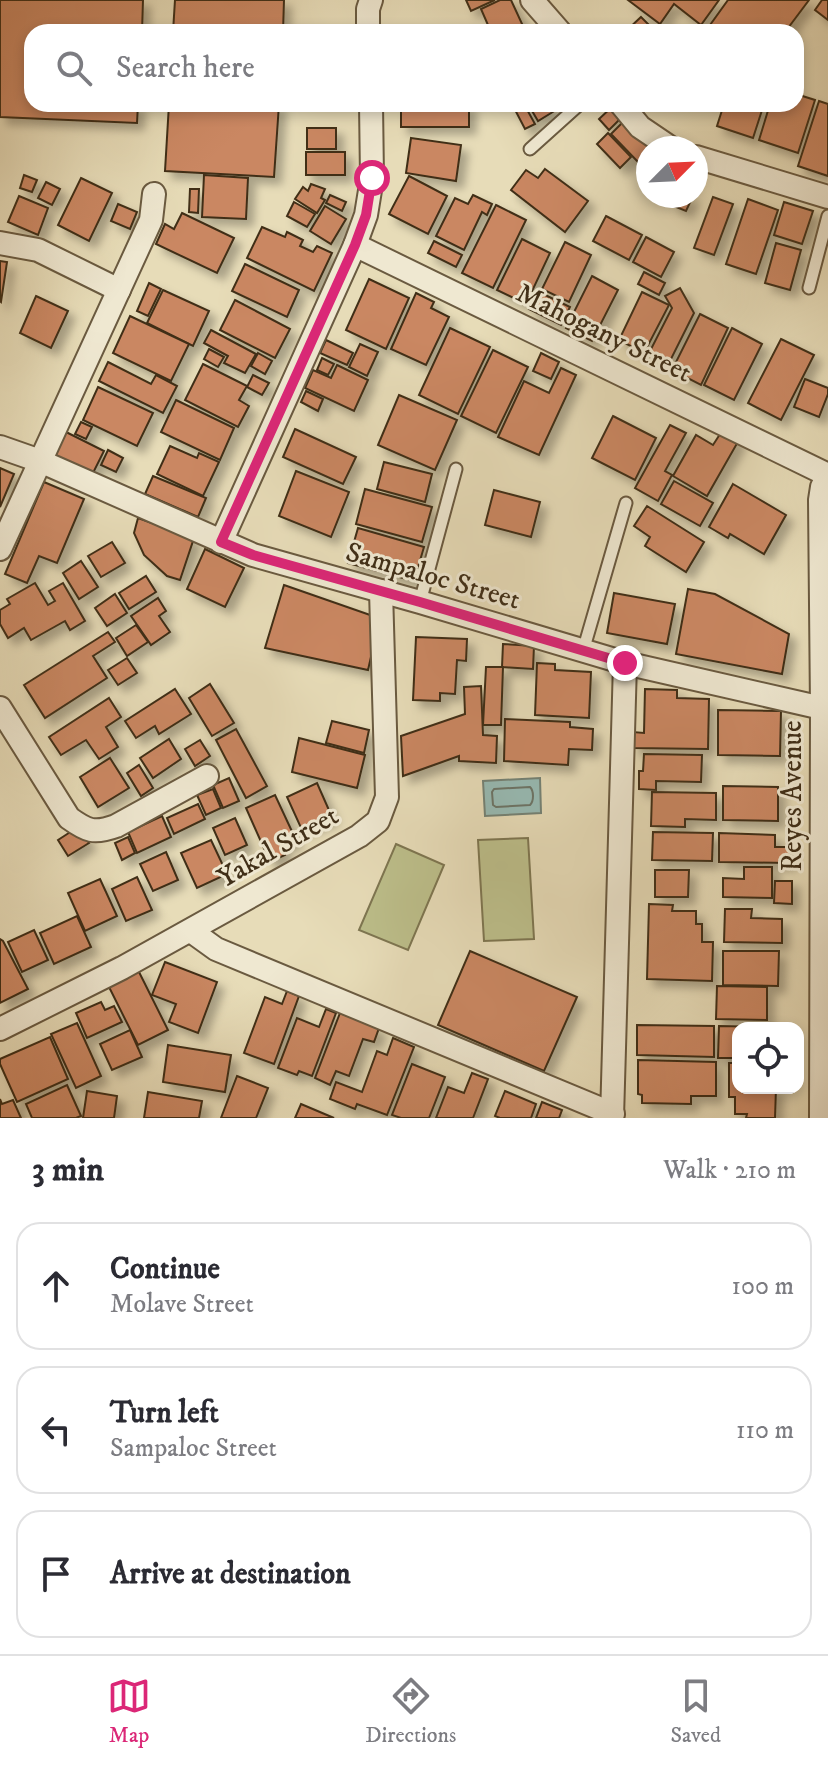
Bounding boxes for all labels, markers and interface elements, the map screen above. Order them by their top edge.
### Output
search box [24,24,804,112]
icon: search [52,46,96,90]
text: Search here [116,50,255,87]
north arrow [636,136,708,208]
route start [354,160,390,196]
street label: Mahogany Street [510,275,698,391]
street label: Sampaloc Street [342,534,524,618]
route end [607,645,643,681]
street label: Reyes Avenue [775,720,810,872]
street label: Yakal Street [211,798,345,896]
map controls [732,1022,804,1094]
button: locate [732,1022,804,1094]
text: 3 min [32,1149,104,1191]
text: Walk · 210 m [663,1154,796,1187]
text: Continue [110,1251,220,1288]
icon: ahead [34,1264,78,1308]
text: 100 m [731,1270,794,1303]
text: Molave Street [110,1288,254,1321]
text: Turn left [110,1395,219,1432]
icon: left [34,1408,78,1452]
text: 110 m [736,1414,794,1447]
text: Sampaloc Street [110,1432,277,1465]
icon: arrive [34,1552,78,1596]
text: Arrive at destination [110,1556,351,1593]
tab: Map [107,1674,151,1749]
tab: Directions [365,1674,456,1749]
tab: Saved [670,1674,721,1749]

